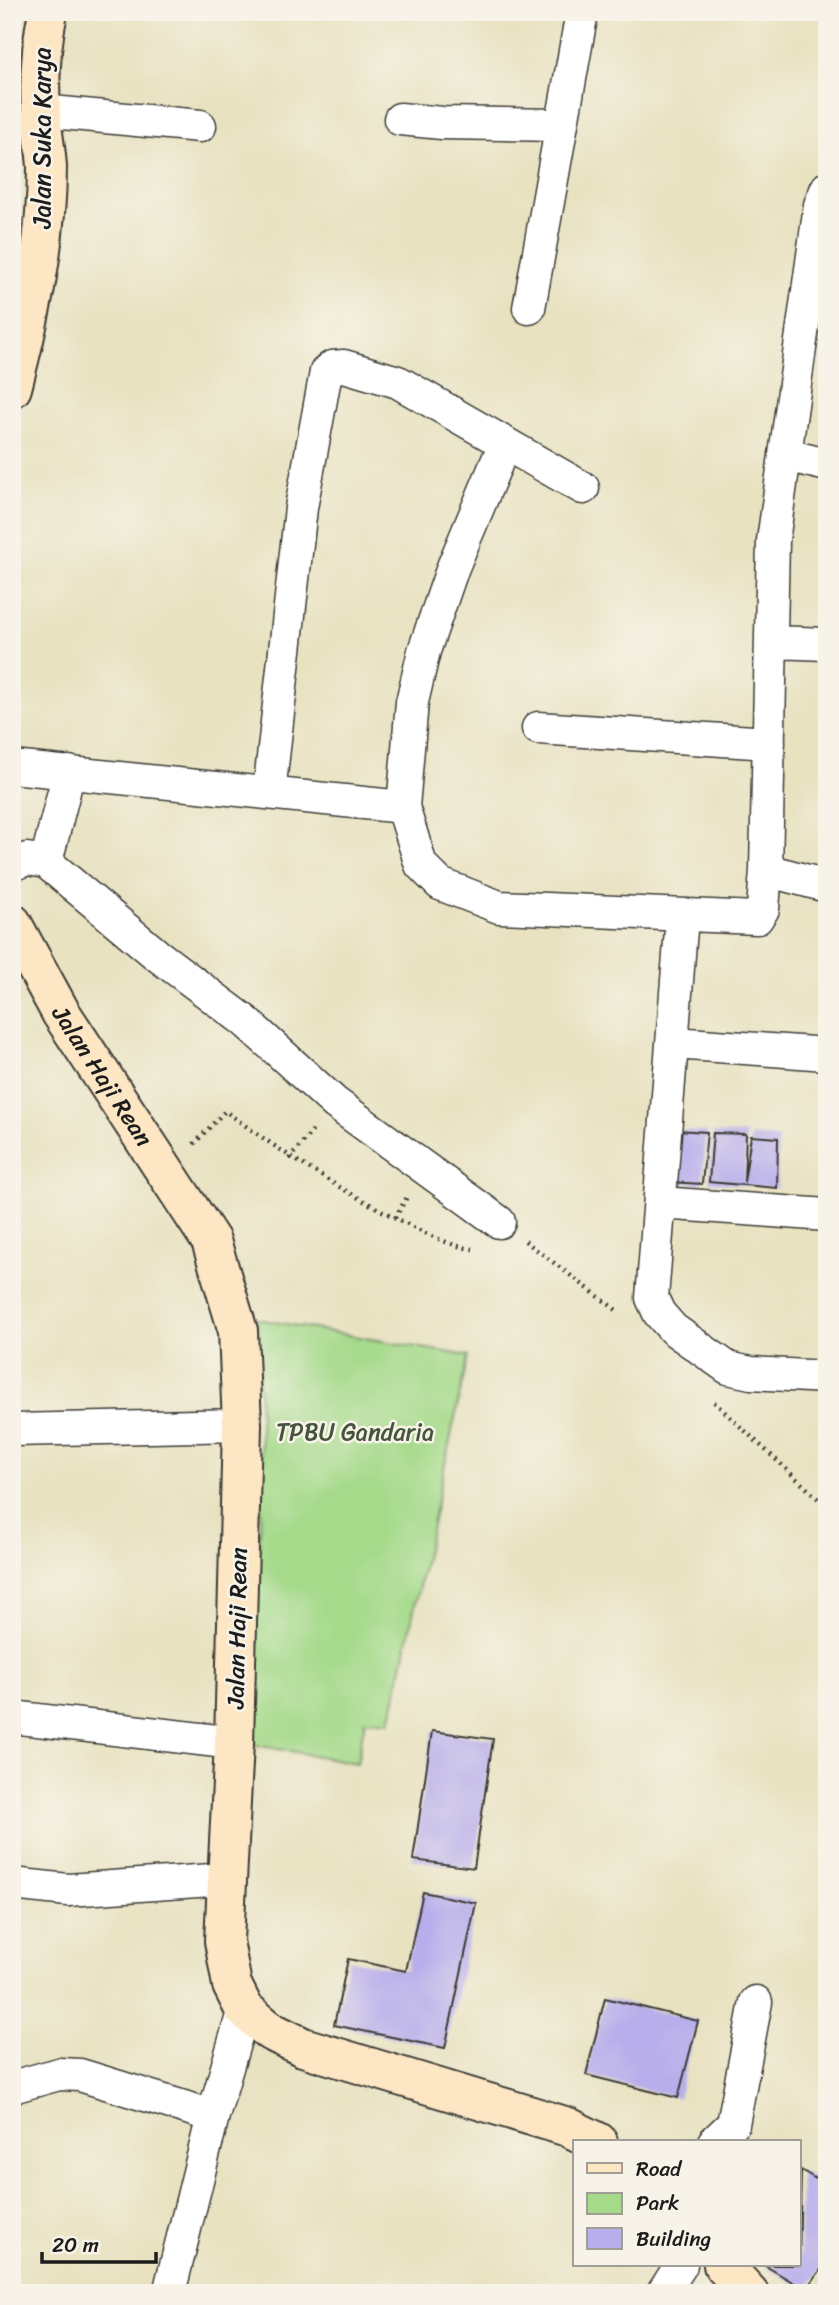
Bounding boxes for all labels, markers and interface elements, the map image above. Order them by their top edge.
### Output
street label: Jalan Suka Karya [21,47,63,230]
street label: Jalan Haji Rean [40,996,165,1155]
park label: TPBU Gandaria [276,1411,434,1453]
street label: Jalan Haji Rean [215,1547,259,1710]
legend [573,2140,800,2266]
text: Road [636,2150,683,2188]
text: Park [636,2184,679,2222]
text: Building [636,2220,712,2258]
scale bar [42,2221,156,2265]
text: 20 m [52,2226,99,2264]

